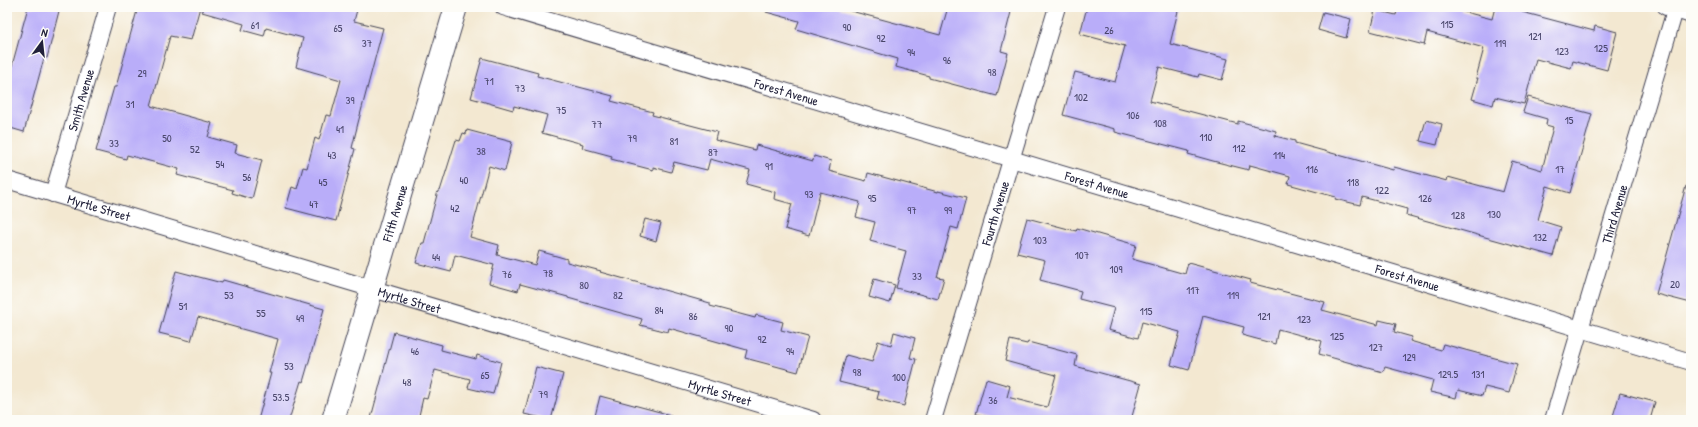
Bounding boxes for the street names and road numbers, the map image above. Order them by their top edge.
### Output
street label: Smith Avenue [63,67,98,133]
street label: Forest Avenue [752,73,821,110]
street label: Forest Avenue [1062,166,1131,203]
street label: Fourth Avenue [977,179,1013,248]
street label: Fifth Avenue [377,182,412,245]
street label: Third Avenue [1597,182,1632,246]
street label: Myrtle Street [65,190,133,225]
street label: Forest Avenue [1372,259,1442,295]
street label: Myrtle Street [376,282,444,318]
street label: Myrtle Street [686,374,754,410]

